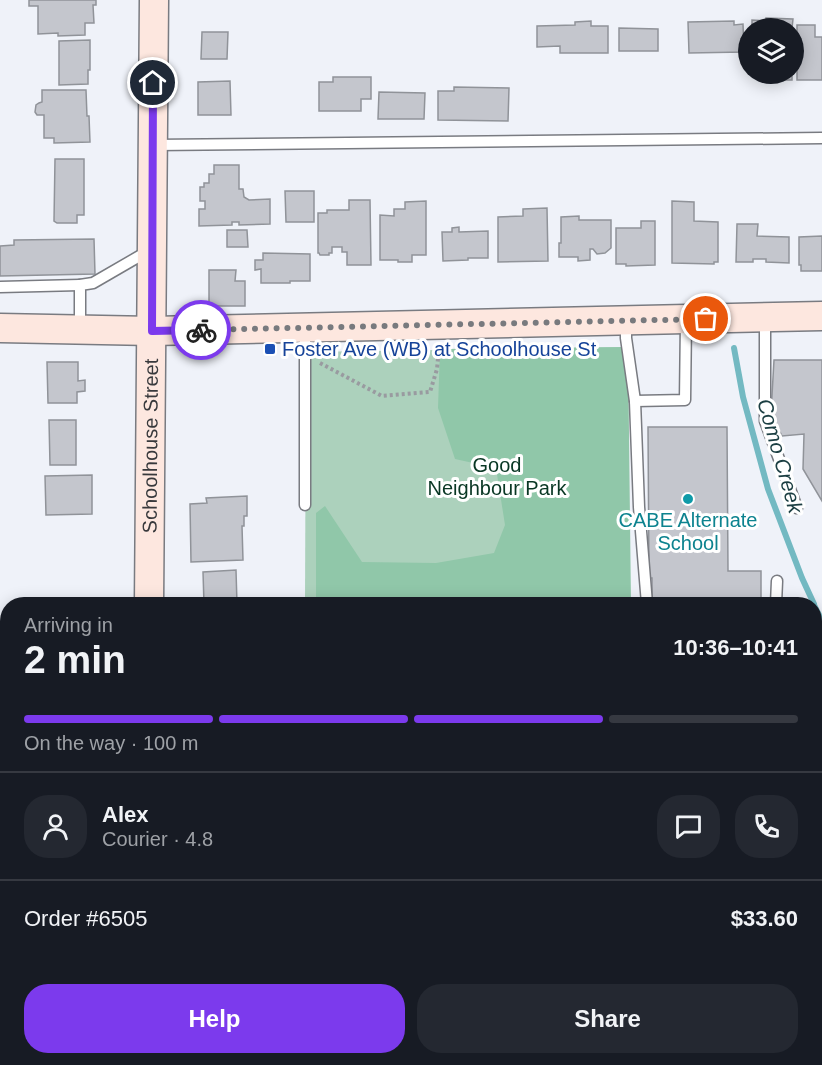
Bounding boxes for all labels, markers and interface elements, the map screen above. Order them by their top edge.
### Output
map controls [738,18,804,84]
button: layers [738,18,804,84]
pin [127,57,178,108]
icon: home [136,66,169,99]
pin [680,293,731,344]
courier [171,300,231,360]
icon: bag [689,302,722,335]
icon: bike [185,314,218,347]
place label: Foster Ave (WB) at Schoolhouse St [282,338,597,360]
marker: Foster Ave (WB) at Schoolhouse St [263,342,277,356]
street label: Schoolhouse Street [139,358,162,533]
water label: Como Creek [753,396,808,517]
park label: Good Neighbour Park [428,454,567,499]
marker: CABE Alternate School [681,492,695,506]
place label: CABE Alternate School [619,509,757,554]
text: Arriving in [24,614,113,636]
text: 10:36–10:41 [673,635,798,660]
text: 2 min [24,638,126,681]
text: On the way · 100 m [24,732,199,754]
button: person [24,795,87,858]
button: chat [657,795,720,858]
button: phone [735,795,798,858]
text: Alex [102,802,148,827]
text: Courier · 4.8 [102,828,213,850]
text: Order #6505 [24,906,148,931]
text: $33.60 [731,906,798,931]
button: Help [24,984,405,1053]
button: Share [417,984,798,1053]

